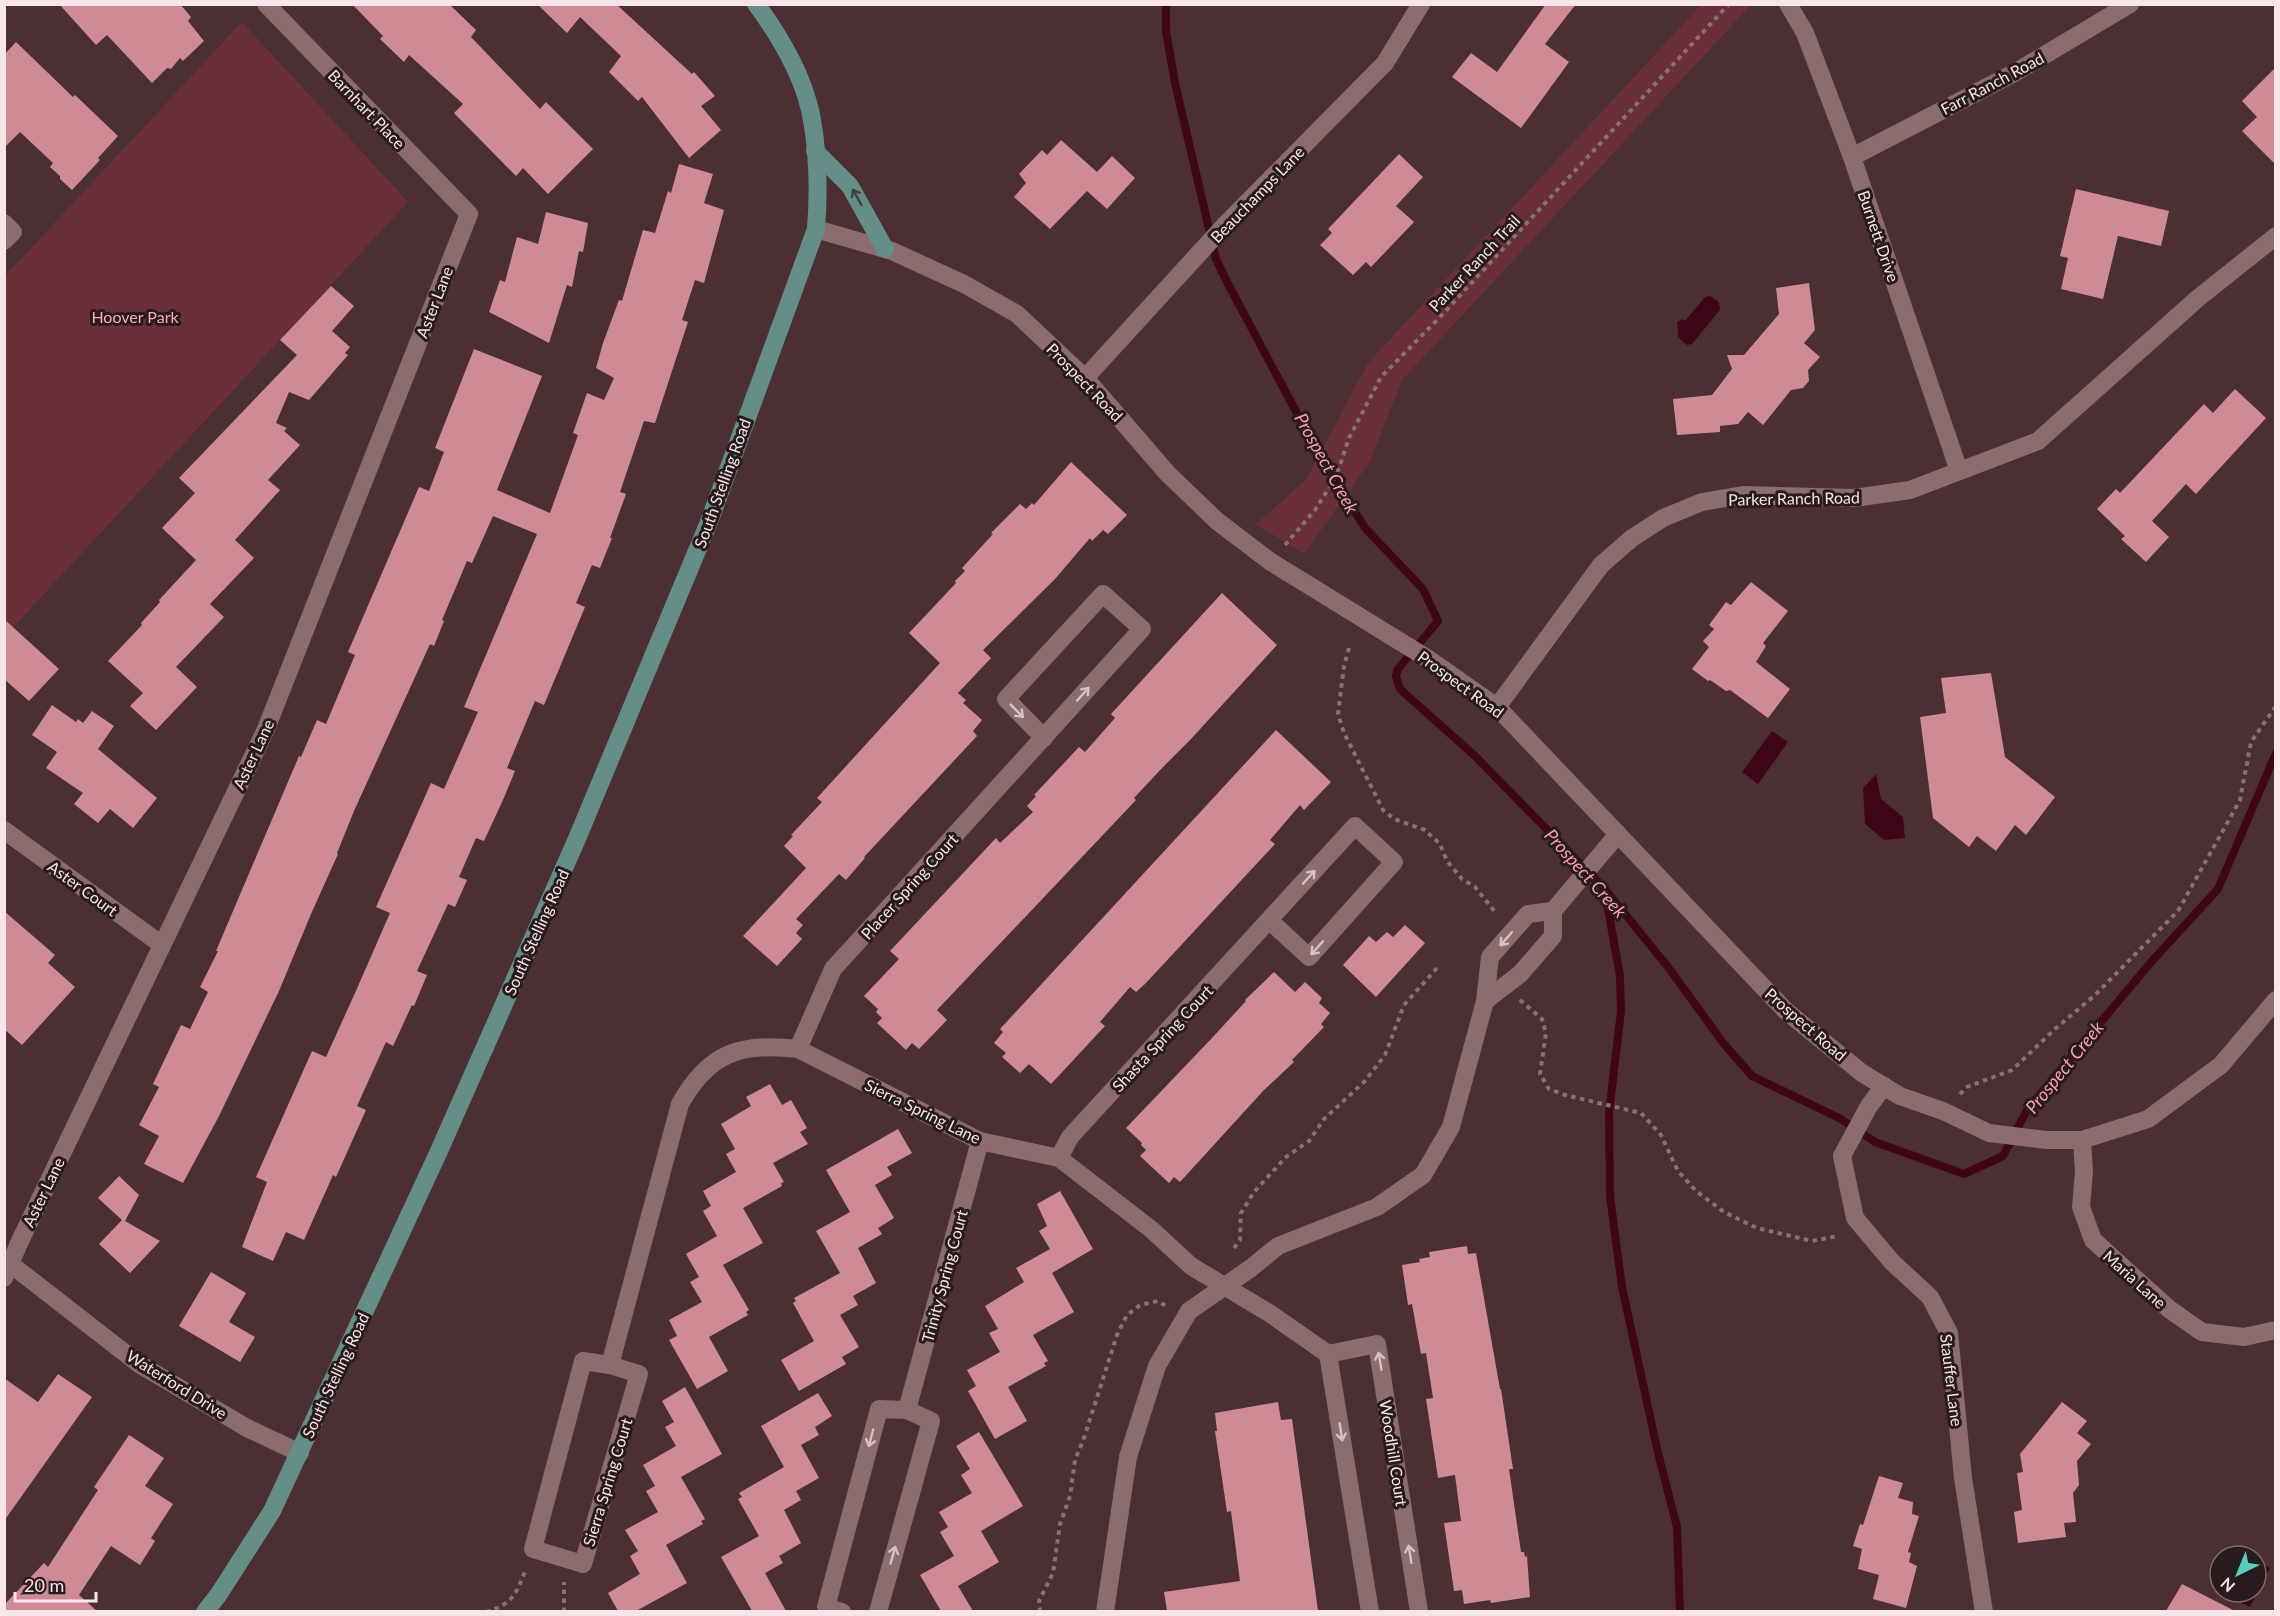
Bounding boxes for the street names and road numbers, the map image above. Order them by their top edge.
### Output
street label: Farr Ranch Road [1937,48,2047,118]
street label: Barnhart Place [324,65,410,153]
street label: Beauchamps Lane [1206,142,1308,246]
street label: Burnett Drive [1854,188,1904,284]
street label: Parker Ranch Trail [1425,211,1523,315]
street label: Aster Lane [412,264,456,340]
street label: Prospect Road [1043,339,1127,425]
street label: South Stelling Road [690,416,754,550]
street label: Parker Ranch Road [1728,487,1860,509]
street label: Prospect Road [1414,647,1508,721]
street label: Aster Lane [229,716,277,792]
street label: Placer Spring Court [857,829,962,943]
street label: Aster Court [44,856,122,920]
street label: South Stelling Road [500,866,572,998]
street label: Shasta Spring Court [1108,981,1216,1095]
street label: Prospect Road [1762,984,1850,1064]
street label: Sierra Spring Lane [862,1075,984,1147]
street label: Aster Lane [18,1154,68,1230]
street label: Trinity Spring Court [917,1207,971,1344]
street label: Maria Lane [2100,1246,2170,1312]
street label: South Stelling Road [298,1309,372,1441]
street label: Stauffer Lane [1937,1333,1967,1427]
street label: Waterford Drive [123,1346,231,1422]
street label: Woodhill Court [1376,1399,1412,1508]
street label: Sierra Spring Court [578,1415,636,1548]

